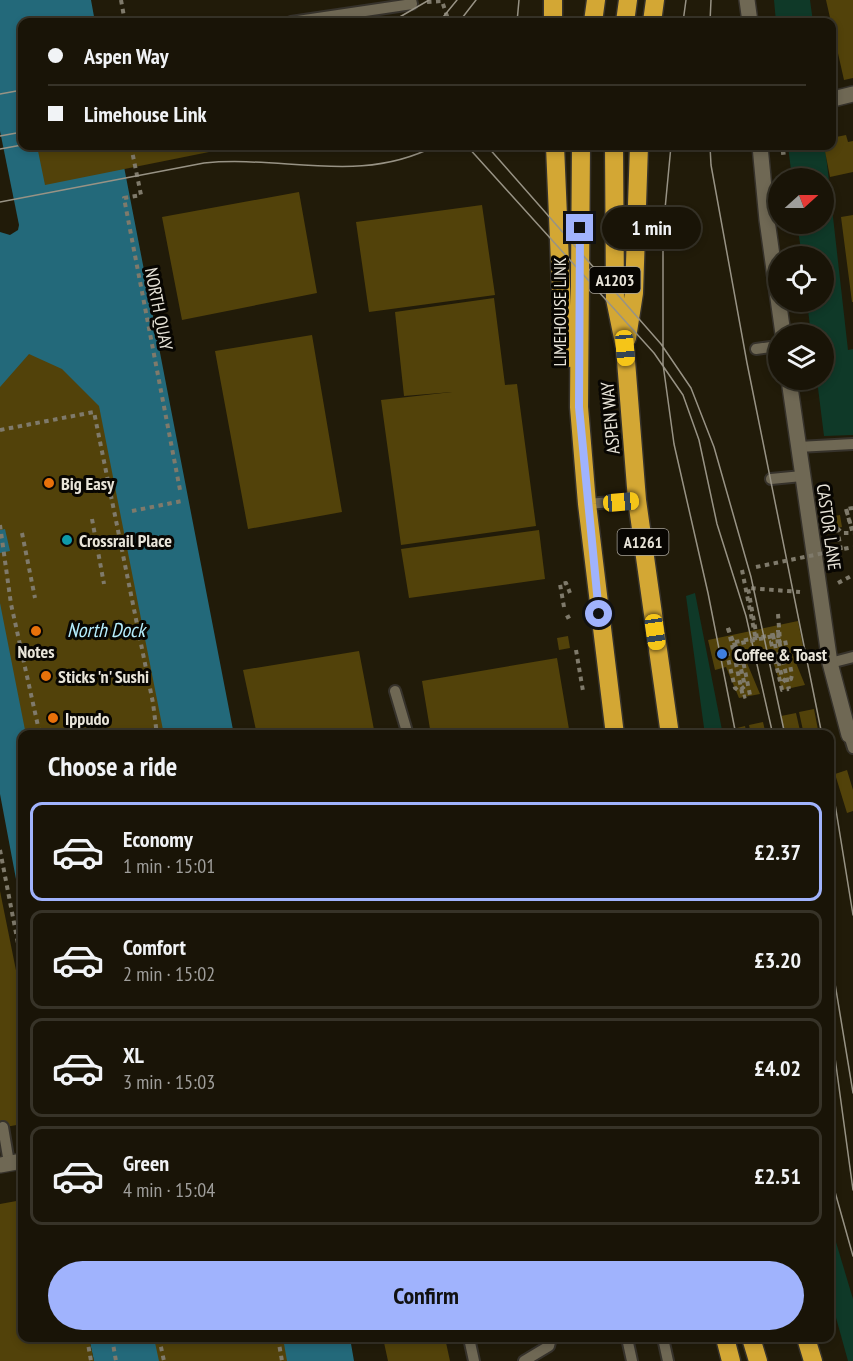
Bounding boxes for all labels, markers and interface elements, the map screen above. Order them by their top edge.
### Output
text: Aspen Way [84,42,169,70]
text: Limehouse Link [84,100,207,128]
north arrow [768,168,834,234]
map controls [768,168,834,390]
callout: 1 min [601,207,700,249]
route end [566,214,593,241]
text: 1 min [631,215,672,241]
button: locate [768,246,834,312]
street label: LIMEHOUSE LINK [548,257,571,367]
street label: NORTH QUAY [140,266,178,353]
road number: A1203 [590,267,640,293]
button: layers [768,324,834,390]
car [614,329,636,367]
street label: ASPEN WAY [595,380,625,455]
place label: Big Easy [61,472,115,495]
marker: Big Easy [42,476,56,490]
street label: CASTOR LANE [812,482,846,572]
car [602,491,640,513]
place label: Crossrail Place [79,529,172,552]
road number: A1261 [618,529,668,555]
marker: Crossrail Place [60,533,74,547]
route start [585,600,612,627]
car [644,613,666,651]
water label: North Dock [67,617,147,643]
marker: Notes [29,624,43,638]
place label: Notes [18,640,54,663]
place label: Coffee & Toast [734,643,828,666]
marker: Coffee & Toast [715,647,729,661]
place label: Sticks 'n' Sushi [58,665,149,688]
marker: Sticks 'n' Sushi [39,669,53,683]
place label: Ippudo [65,707,109,730]
marker: Ippudo [46,711,60,725]
text: Choose a ride [48,749,177,783]
icon: car [51,825,105,879]
text: Economy [123,825,193,853]
text: £2.37 [754,838,801,866]
text: 1 min · 15:01 [123,853,215,879]
icon: car [51,933,105,987]
text: Comfort [123,933,186,961]
text: £3.20 [754,946,801,974]
text: 2 min · 15:02 [123,961,215,987]
icon: car [51,1041,105,1095]
text: XL [123,1041,144,1069]
text: £4.02 [754,1054,801,1082]
text: 3 min · 15:03 [123,1069,215,1095]
icon: car [51,1149,105,1203]
text: Green [123,1149,169,1177]
text: £2.51 [754,1162,801,1190]
text: 4 min · 15:04 [123,1177,215,1203]
button: Confirm [48,1261,804,1330]

